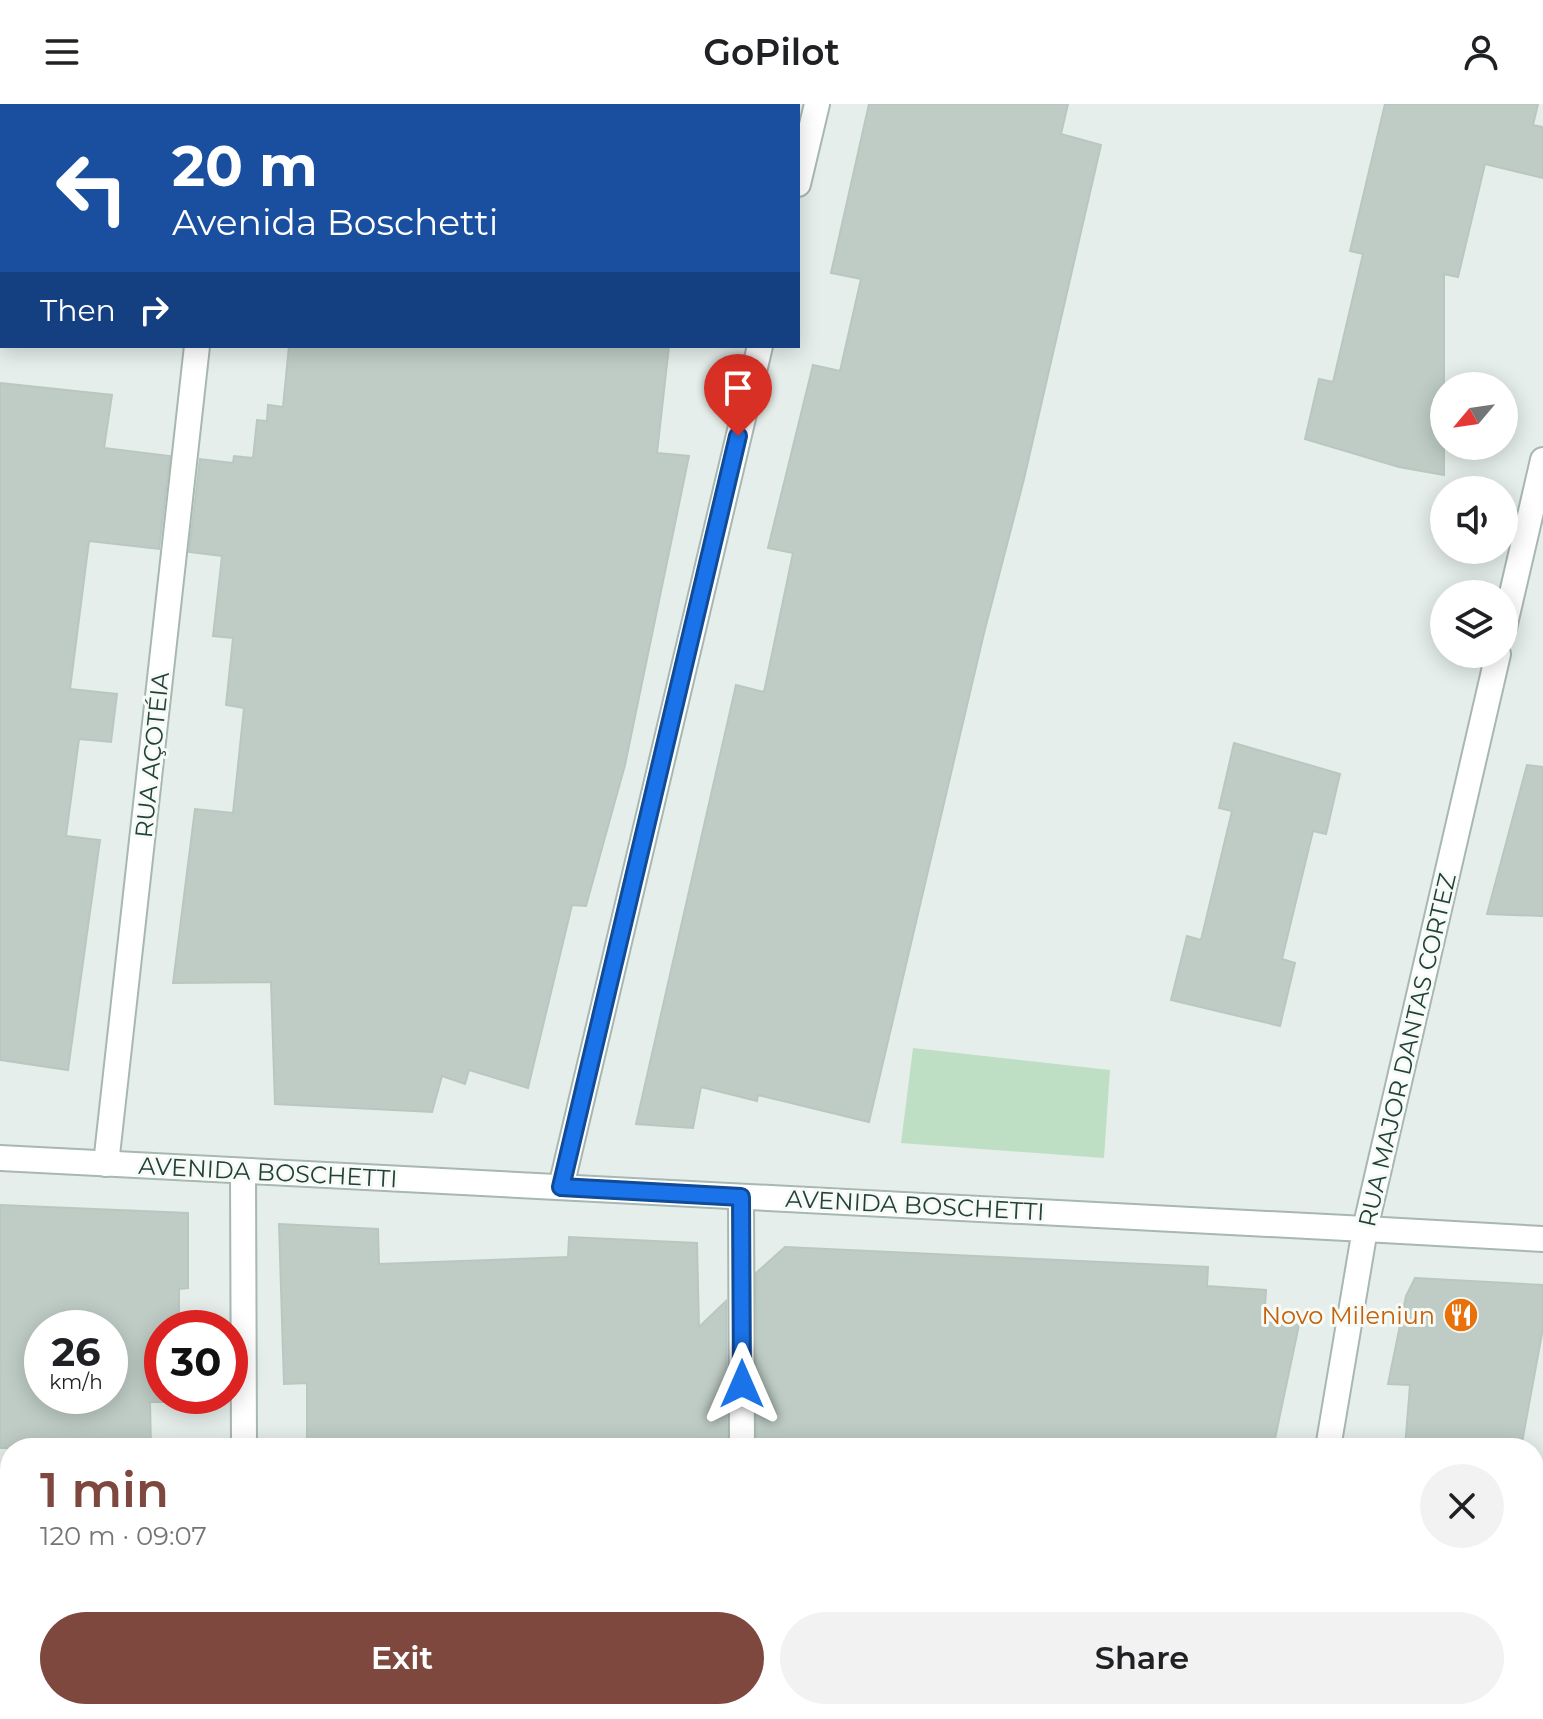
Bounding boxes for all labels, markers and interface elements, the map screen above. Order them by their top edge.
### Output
icon: menu [40,30,84,74]
text: GoPilot [703,30,840,74]
icon: person [1459,30,1503,74]
text: 20 m [172,132,318,200]
icon: left [40,136,144,240]
text: Avenida Boschetti [172,200,498,244]
icon: right [132,288,176,332]
text: Then [40,292,116,329]
pin [704,354,772,436]
icon: arrive [716,366,760,410]
north arrow [1430,372,1518,460]
map controls [1430,372,1518,668]
button: sound [1430,476,1518,564]
button: layers [1430,580,1518,668]
street label: RUA AÇOTÉIA [129,670,175,839]
street label: RUA MAJOR DANTAS CORTEZ [1352,870,1462,1230]
street label: AVENIDA BOSCHETTI [138,1151,398,1193]
street label: AVENIDA BOSCHETTI [785,1184,1045,1226]
restaurant icon: Novo Mileniun [1442,1296,1480,1334]
place label: Novo Mileniun [1261,1301,1435,1330]
speed limit sign: 30 [144,1310,248,1414]
text: 26 [51,1327,101,1376]
position arrow [700,1342,784,1426]
text: km/h [49,1370,103,1394]
text: 1 min [40,1461,169,1519]
button: close [1420,1464,1504,1548]
text: 120 m · 09:07 [40,1520,207,1552]
button: Exit [40,1612,764,1704]
button: Share [780,1612,1504,1704]

